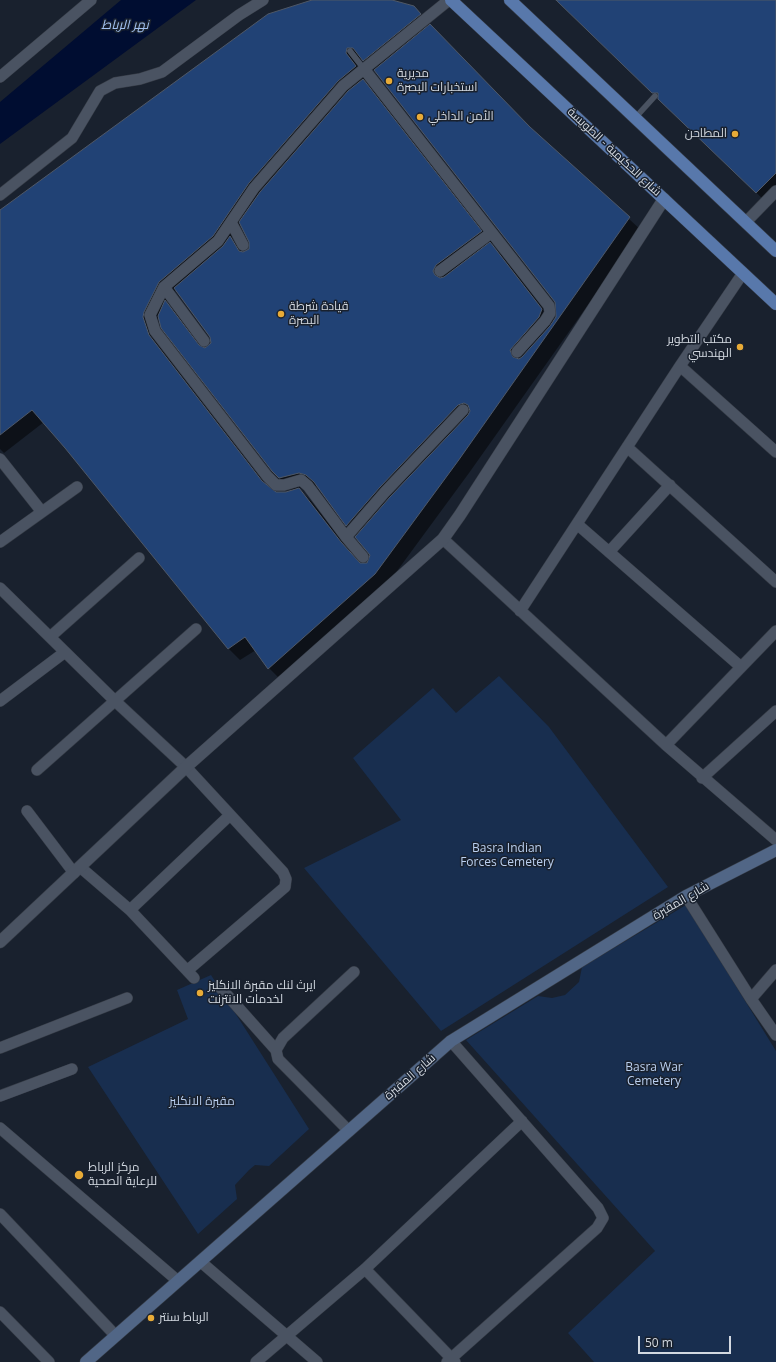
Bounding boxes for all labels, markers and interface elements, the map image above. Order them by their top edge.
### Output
water label: نهر الرباط [101,17,149,33]
place label: مديرية استخبارات البصرة [397,67,477,95]
marker: مديرية استخبارات البصرة [384,76,394,86]
street label: شارع الحكيمية - الطويسة [564,105,664,199]
place label: الأمن الداخلي [428,110,494,124]
marker: الأمن الداخلي [415,112,425,122]
place label: المطاحن [685,127,727,141]
marker: المطاحن [730,129,740,139]
place label: قيادة شرطة البصرة [289,300,348,328]
marker: قيادة شرطة البصرة [276,309,286,319]
place label: مكتب التطوير الهندسي [667,333,732,361]
marker: مكتب التطوير الهندسي [735,342,745,352]
park label: Basra Indian Forces Cemetery [460,842,554,870]
street label: شارع المقبرة [650,879,712,923]
place label: ايرث لنك مقبرة الانكليز لخدمات الانترنت [208,979,316,1007]
marker: ايرث لنك مقبرة الانكليز لخدمات الانترنت [195,988,205,998]
street label: شارع المقبرة [382,1051,438,1103]
park label: Basra War Cemetery [625,1061,683,1089]
park label: مقبرة الانكليز [169,1095,235,1109]
place label: مركز الرباط للرعاية الصحية [88,1161,157,1189]
marker: مركز الرباط للرعاية الصحية [73,1169,85,1181]
place label: الرباط سنتر [159,1311,209,1325]
marker: الرباط سنتر [146,1313,156,1323]
scale bar [640,1328,733,1354]
text: 50 m [645,1334,673,1351]

